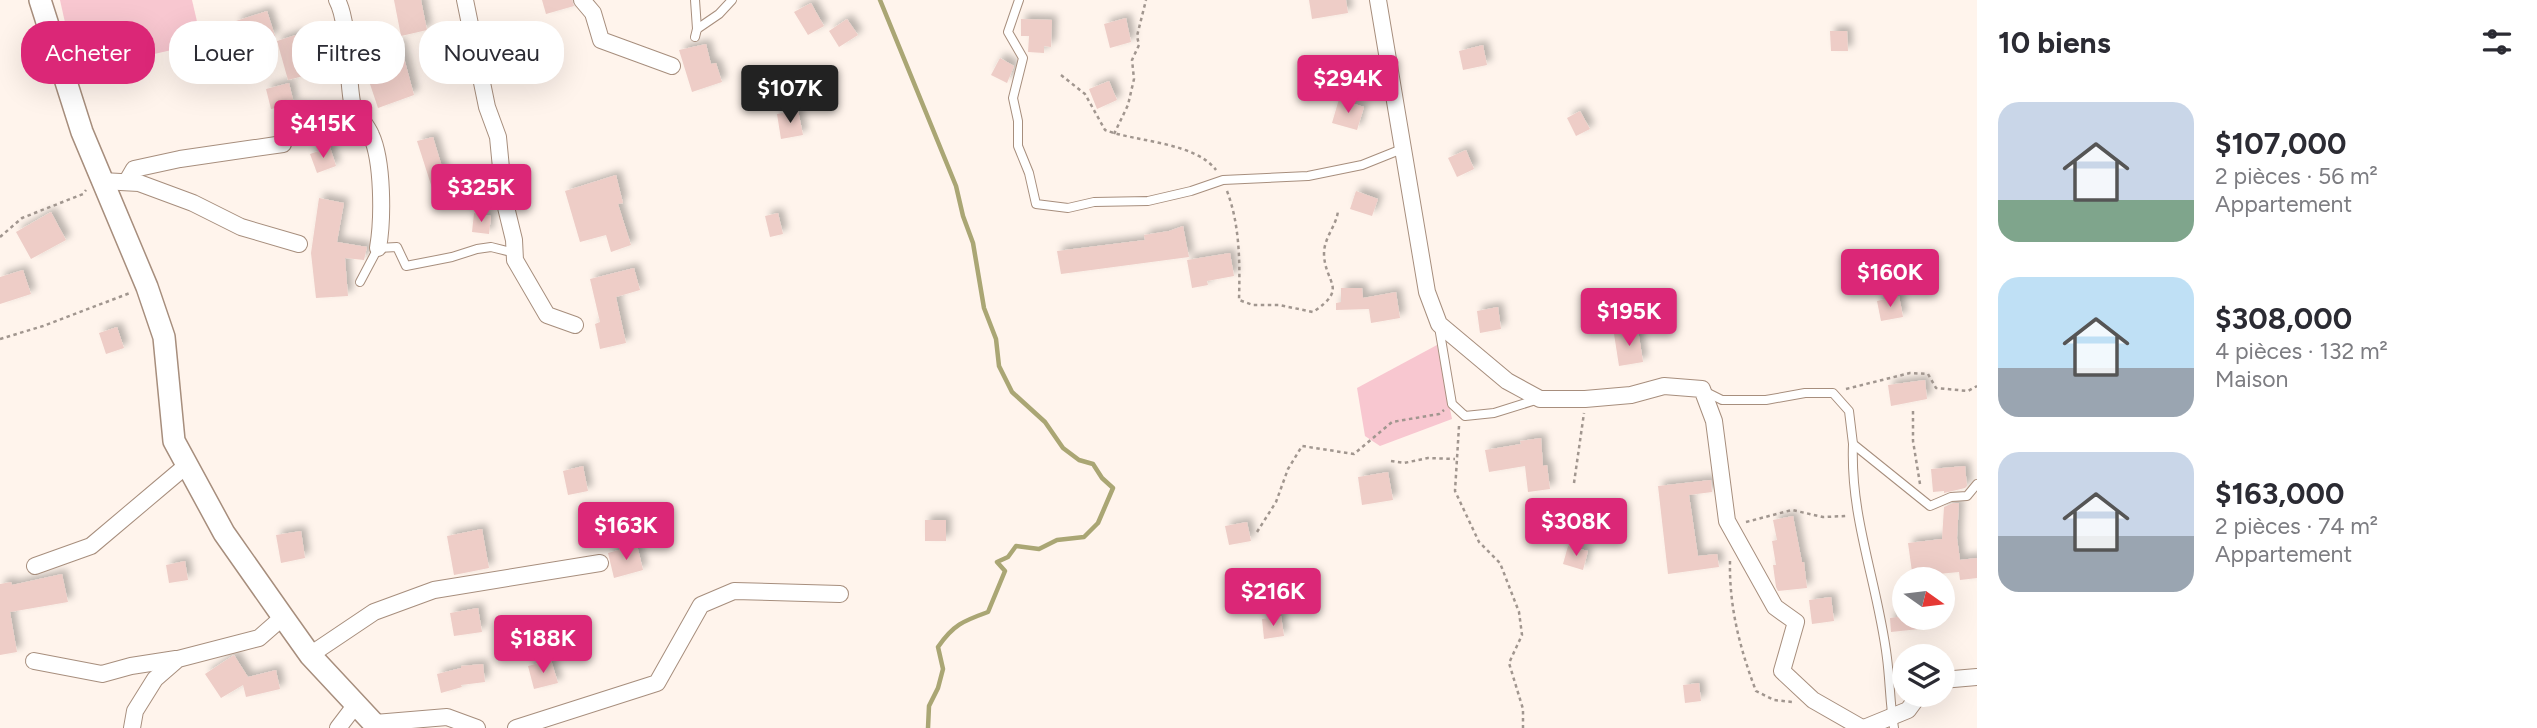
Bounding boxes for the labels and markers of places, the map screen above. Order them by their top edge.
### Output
pin: $294K [1299,55,1397,115]
pin: $107K [741,66,839,125]
pin: $415K [274,100,372,160]
pin: $325K [432,164,530,224]
pin: $160K [1841,250,1939,309]
pin: $195K [1580,288,1678,348]
pin: $308K [1527,498,1625,558]
pin: $163K [577,503,675,562]
pin: $216K [1224,568,1322,628]
pin: $188K [494,616,592,675]

